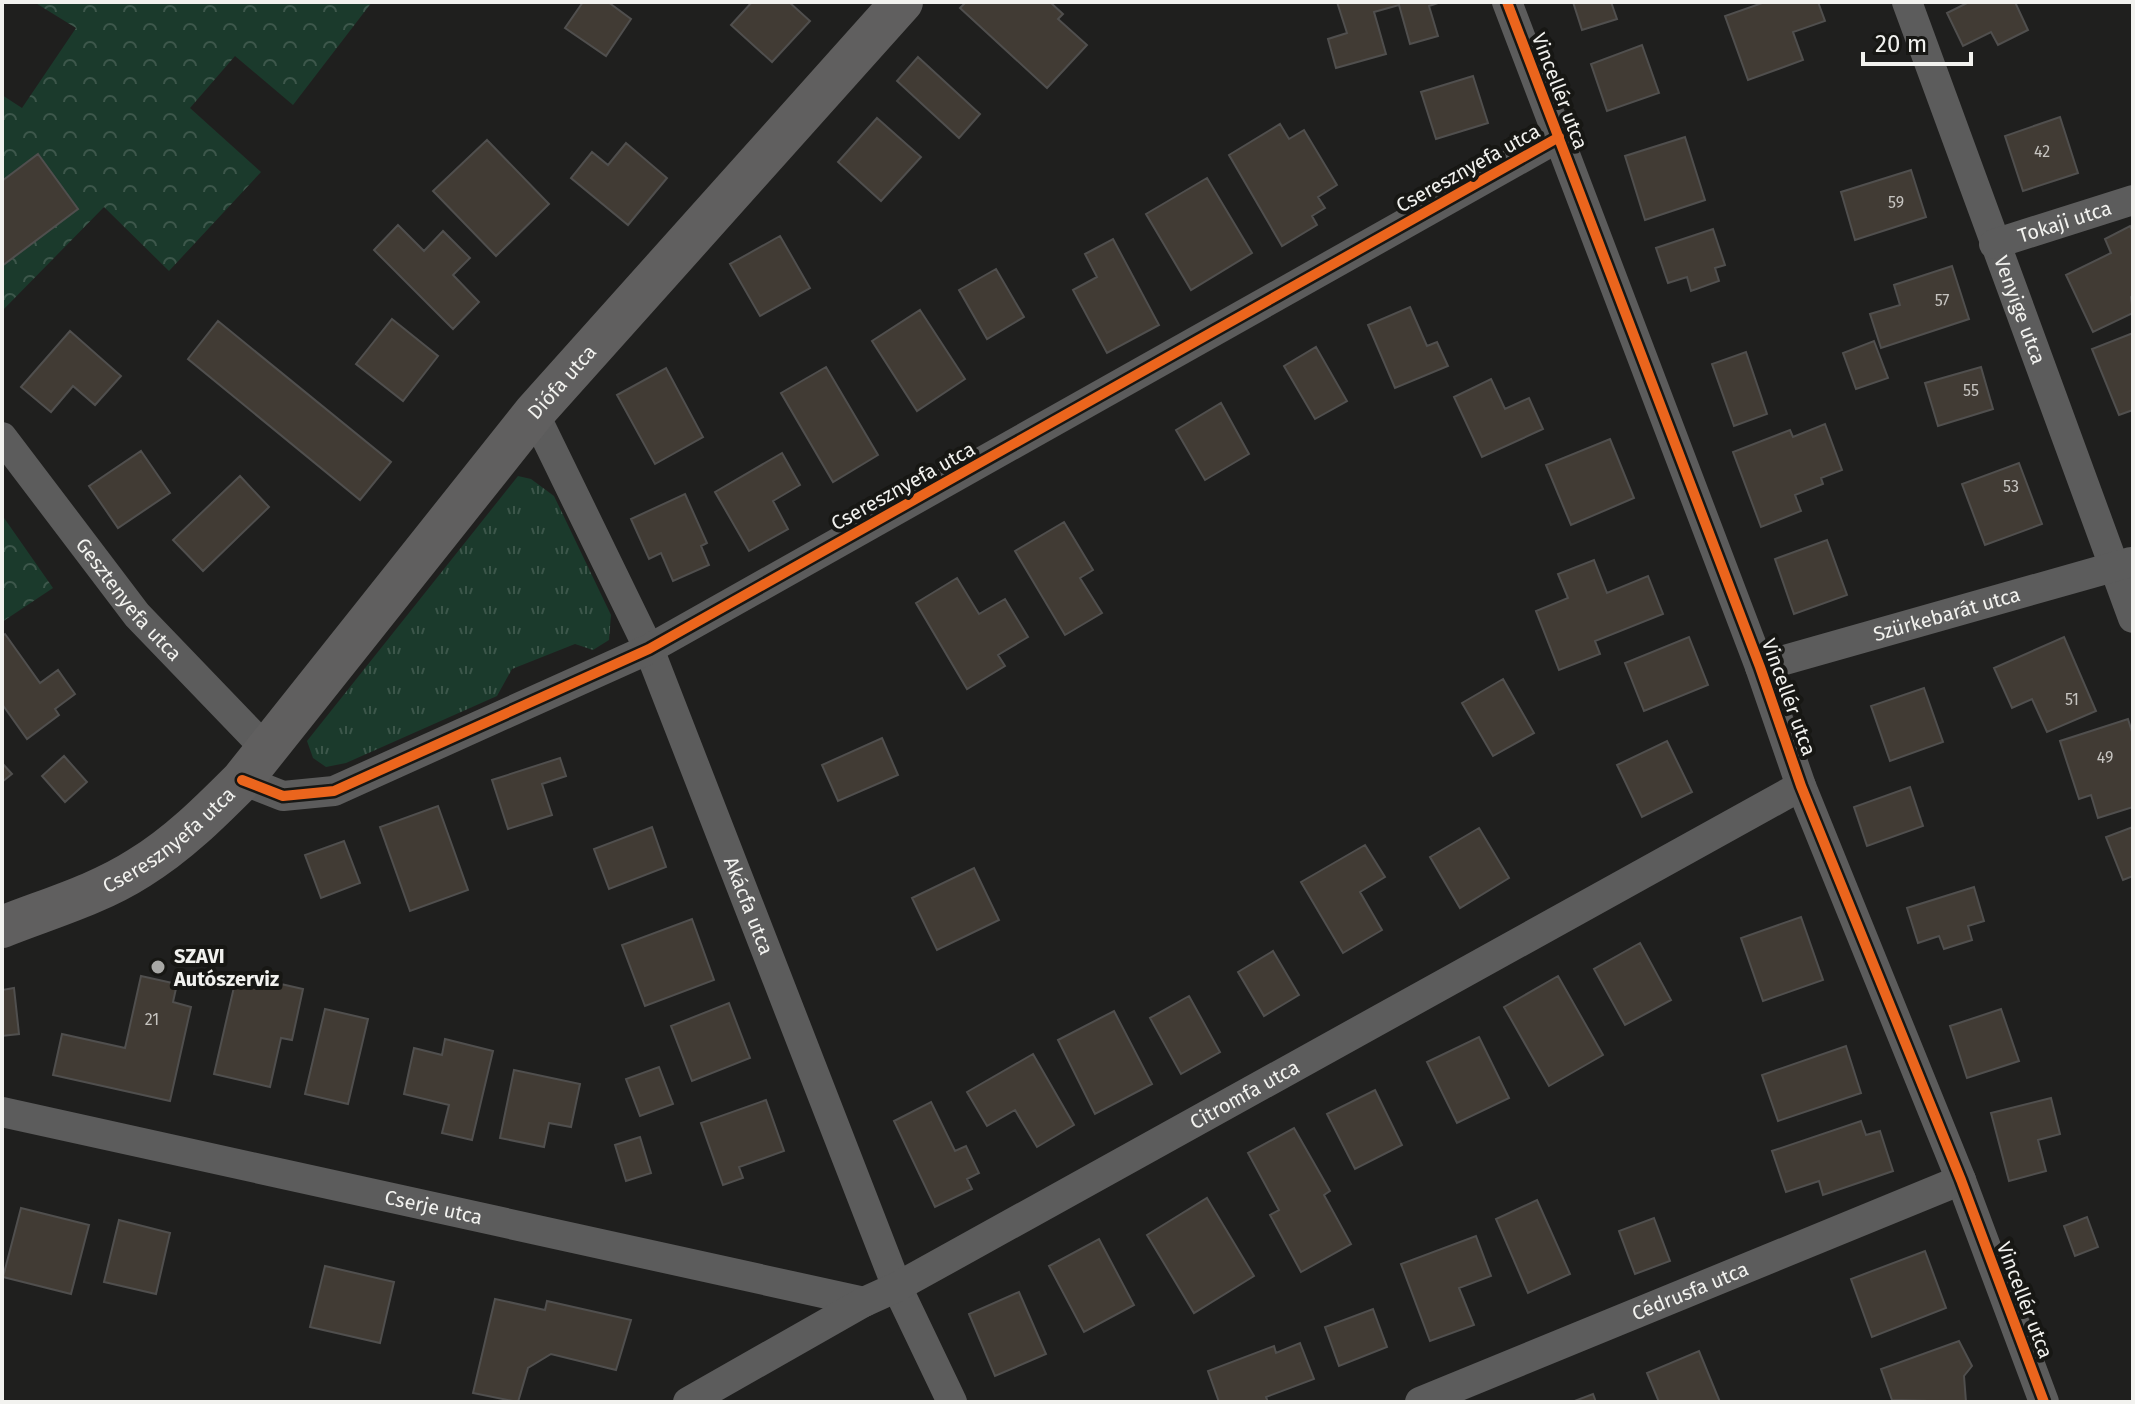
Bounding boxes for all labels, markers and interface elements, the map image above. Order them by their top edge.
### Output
scale bar [1863,16,1971,66]
street label: Vincellér utca [1527,29,1593,153]
text: 20 m [1875,30,1927,58]
street label: Cseresznyefa utca [1392,119,1544,217]
house number: 42 [2034,142,2050,161]
house number: 59 [1888,193,1904,212]
street label: Tokaji utca [2015,196,2114,248]
street label: Venyige utca [1989,252,2051,367]
house number: 57 [1935,291,1949,310]
street label: Diófa utca [522,340,601,424]
house number: 55 [1963,381,1979,400]
street label: Cseresznyefa utca [827,437,979,535]
house number: 53 [2003,477,2019,496]
street label: Gesztenyefa utca [71,533,187,666]
street label: Szürkebarát utca [1871,582,2023,646]
street label: Vincellér utca [1757,635,1821,759]
house number: 51 [2065,690,2079,709]
house number: 49 [2097,748,2113,767]
street label: Cseresznyefa utca [99,782,240,898]
street label: Akácfa utca [719,853,779,958]
place label: SZAVI Autószerviz [173,944,279,991]
marker: SZAVI Autószerviz [149,958,167,976]
house number: 21 [145,1010,159,1029]
street label: Citromfa utca [1186,1054,1303,1134]
street label: Cserje utca [383,1185,485,1230]
street label: Vincellér utca [1992,1238,2058,1362]
street label: Cédrusfa utca [1628,1257,1752,1326]

